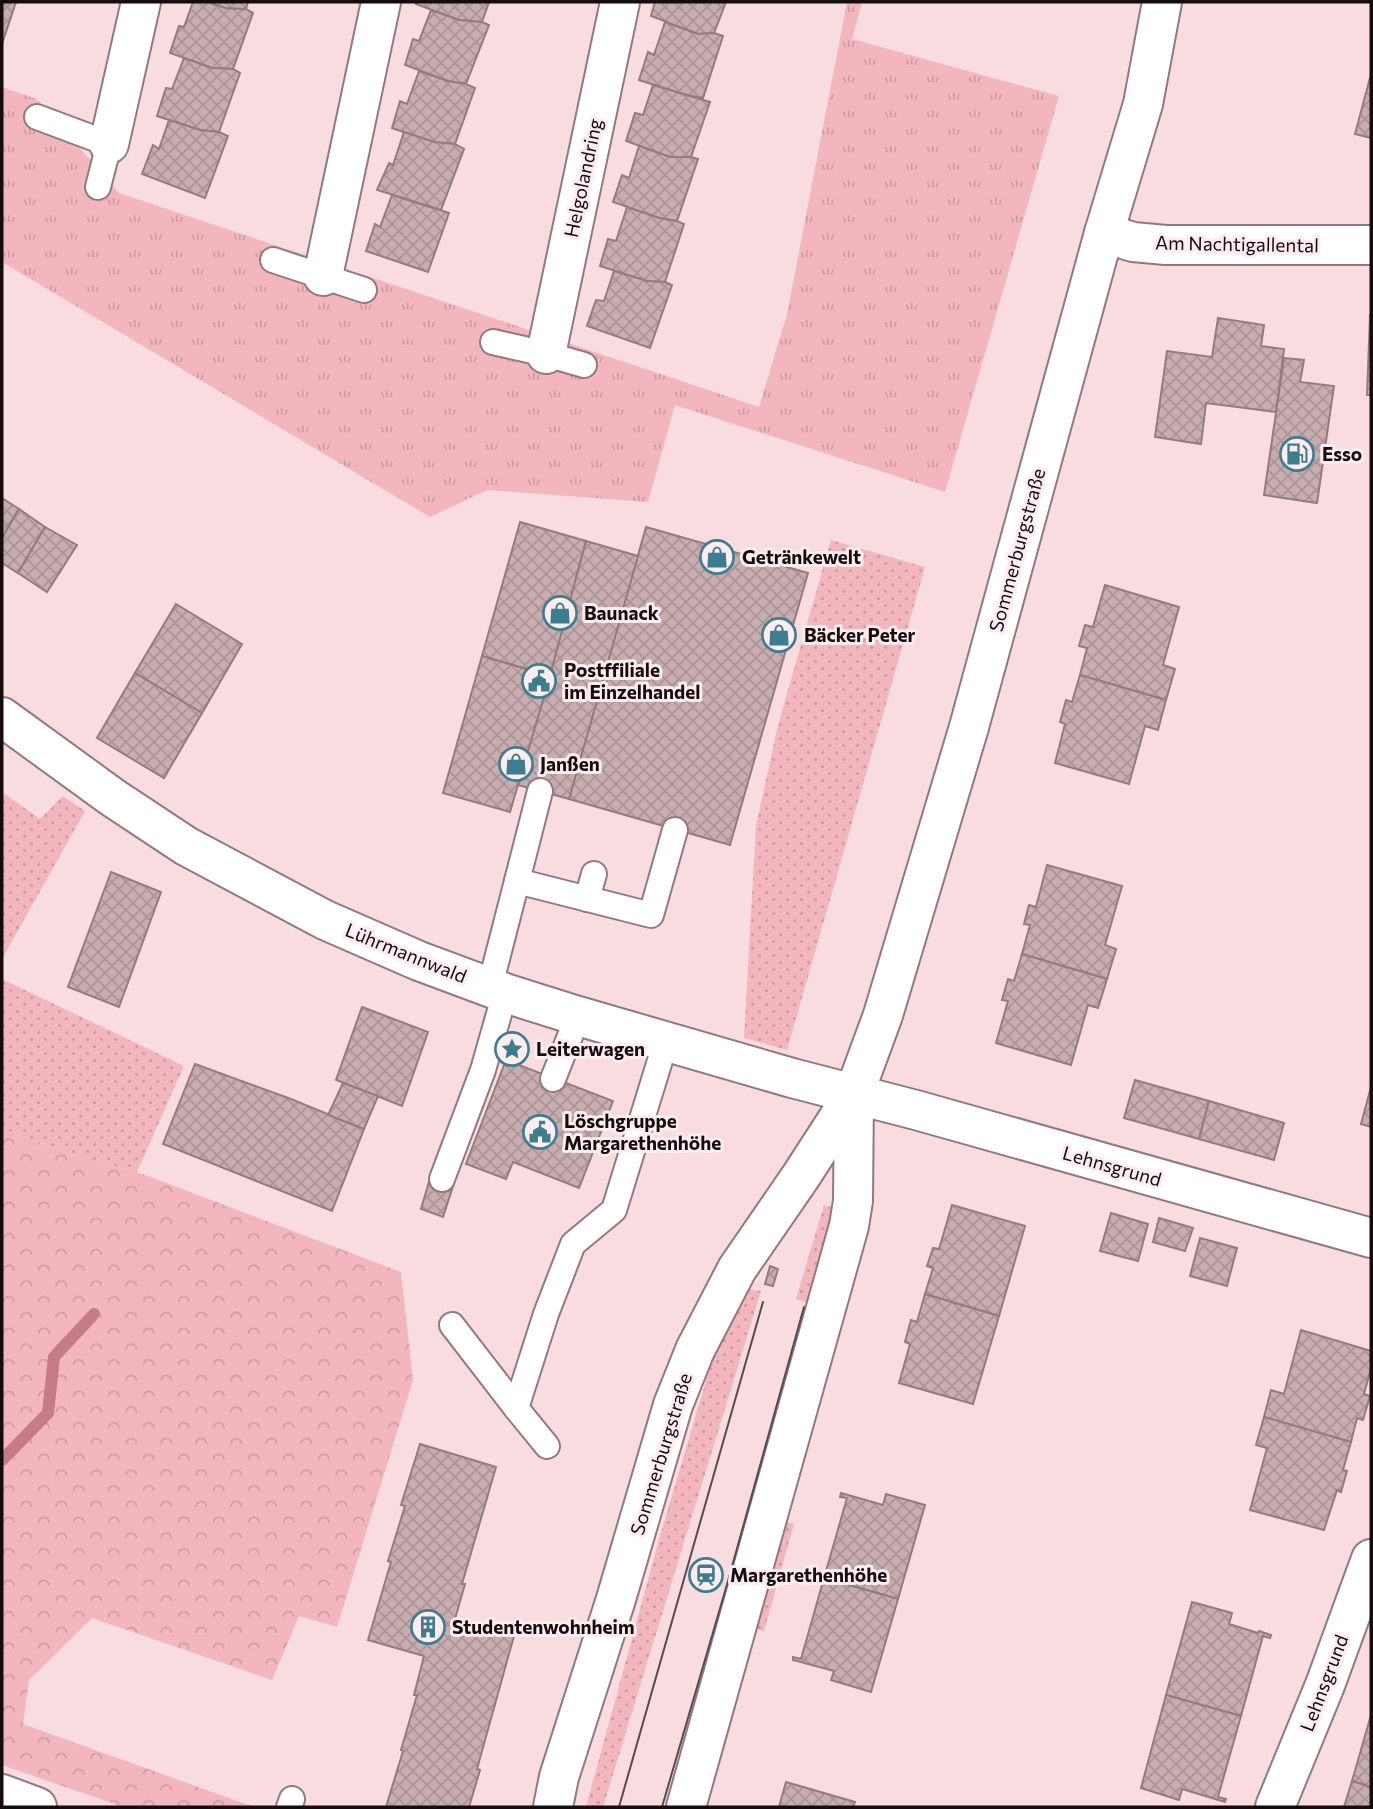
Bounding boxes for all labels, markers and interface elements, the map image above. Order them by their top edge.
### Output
street label: Helgolandring [559,116,606,239]
street label: Am Nachtigallental [1155,231,1319,256]
fuel station icon: Esso [1278,435,1316,473]
place label: Esso [1322,442,1362,465]
street label: Sommerburgstraße [984,466,1049,634]
shop icon: Getränkewelt [698,538,736,576]
place label: Getränkewelt [742,545,861,568]
shop icon: Baunack [541,594,579,632]
place label: Baunack [584,601,659,624]
shop icon: Bäcker Peter [760,616,798,654]
place label: Bäcker Peter [804,623,916,646]
place label: Postffiliale im Einzelhandel [564,658,700,703]
public building icon: Postffiliale im Einzelhandel [520,662,558,700]
shop icon: Janßen [497,745,535,783]
place label: Janßen [540,752,600,775]
street label: Lührmannwald [342,918,470,987]
place icon: Leiterwagen [493,1030,531,1068]
place label: Leiterwagen [536,1037,645,1060]
place label: Löschgruppe Margarethenhöhe [564,1109,721,1154]
public building icon: Löschgruppe Margarethenhöhe [521,1113,559,1151]
street label: Lehnsgrund [1060,1140,1164,1191]
street label: Sommerburgstraße [625,1370,696,1538]
station icon: Margarethenhöhe [687,1556,725,1594]
place label: Margarethenhöhe [730,1563,887,1586]
building icon: Studentenwohnheim [409,1608,447,1646]
place label: Studentenwohnheim [452,1615,634,1638]
street label: Lehnsgrund [1295,1631,1352,1734]

